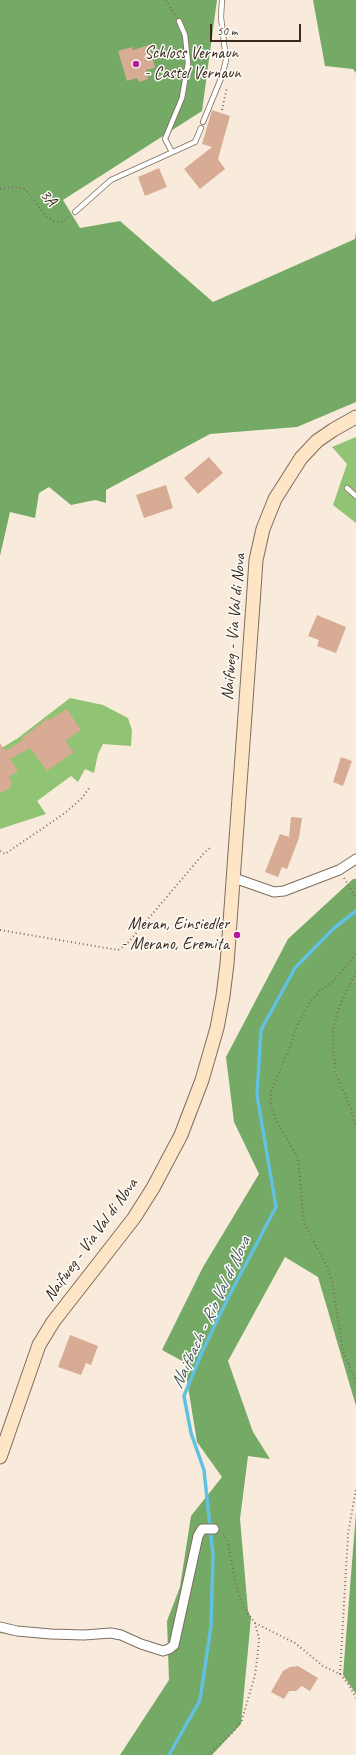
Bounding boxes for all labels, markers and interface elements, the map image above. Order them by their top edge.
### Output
scale bar [212,16,303,42]
text: 50 m [217,23,237,39]
place label: Schloss Vernaun - Castel Vernaun [144,44,241,84]
marker: Schloss Vernaun - Castel Vernaun [131,59,141,69]
street label: 3A [35,185,61,211]
street label: Naifweg - Via Val di Nova [217,553,251,701]
place label: Meran, Einsiedler - Merano, Eremita [121,915,229,955]
marker: Meran, Einsiedler - Merano, Eremita [232,930,242,940]
street label: Naifweg - Via Val di Nova [40,1175,142,1305]
water label: Naifbach - Rio Val di Nova [167,1234,255,1392]

